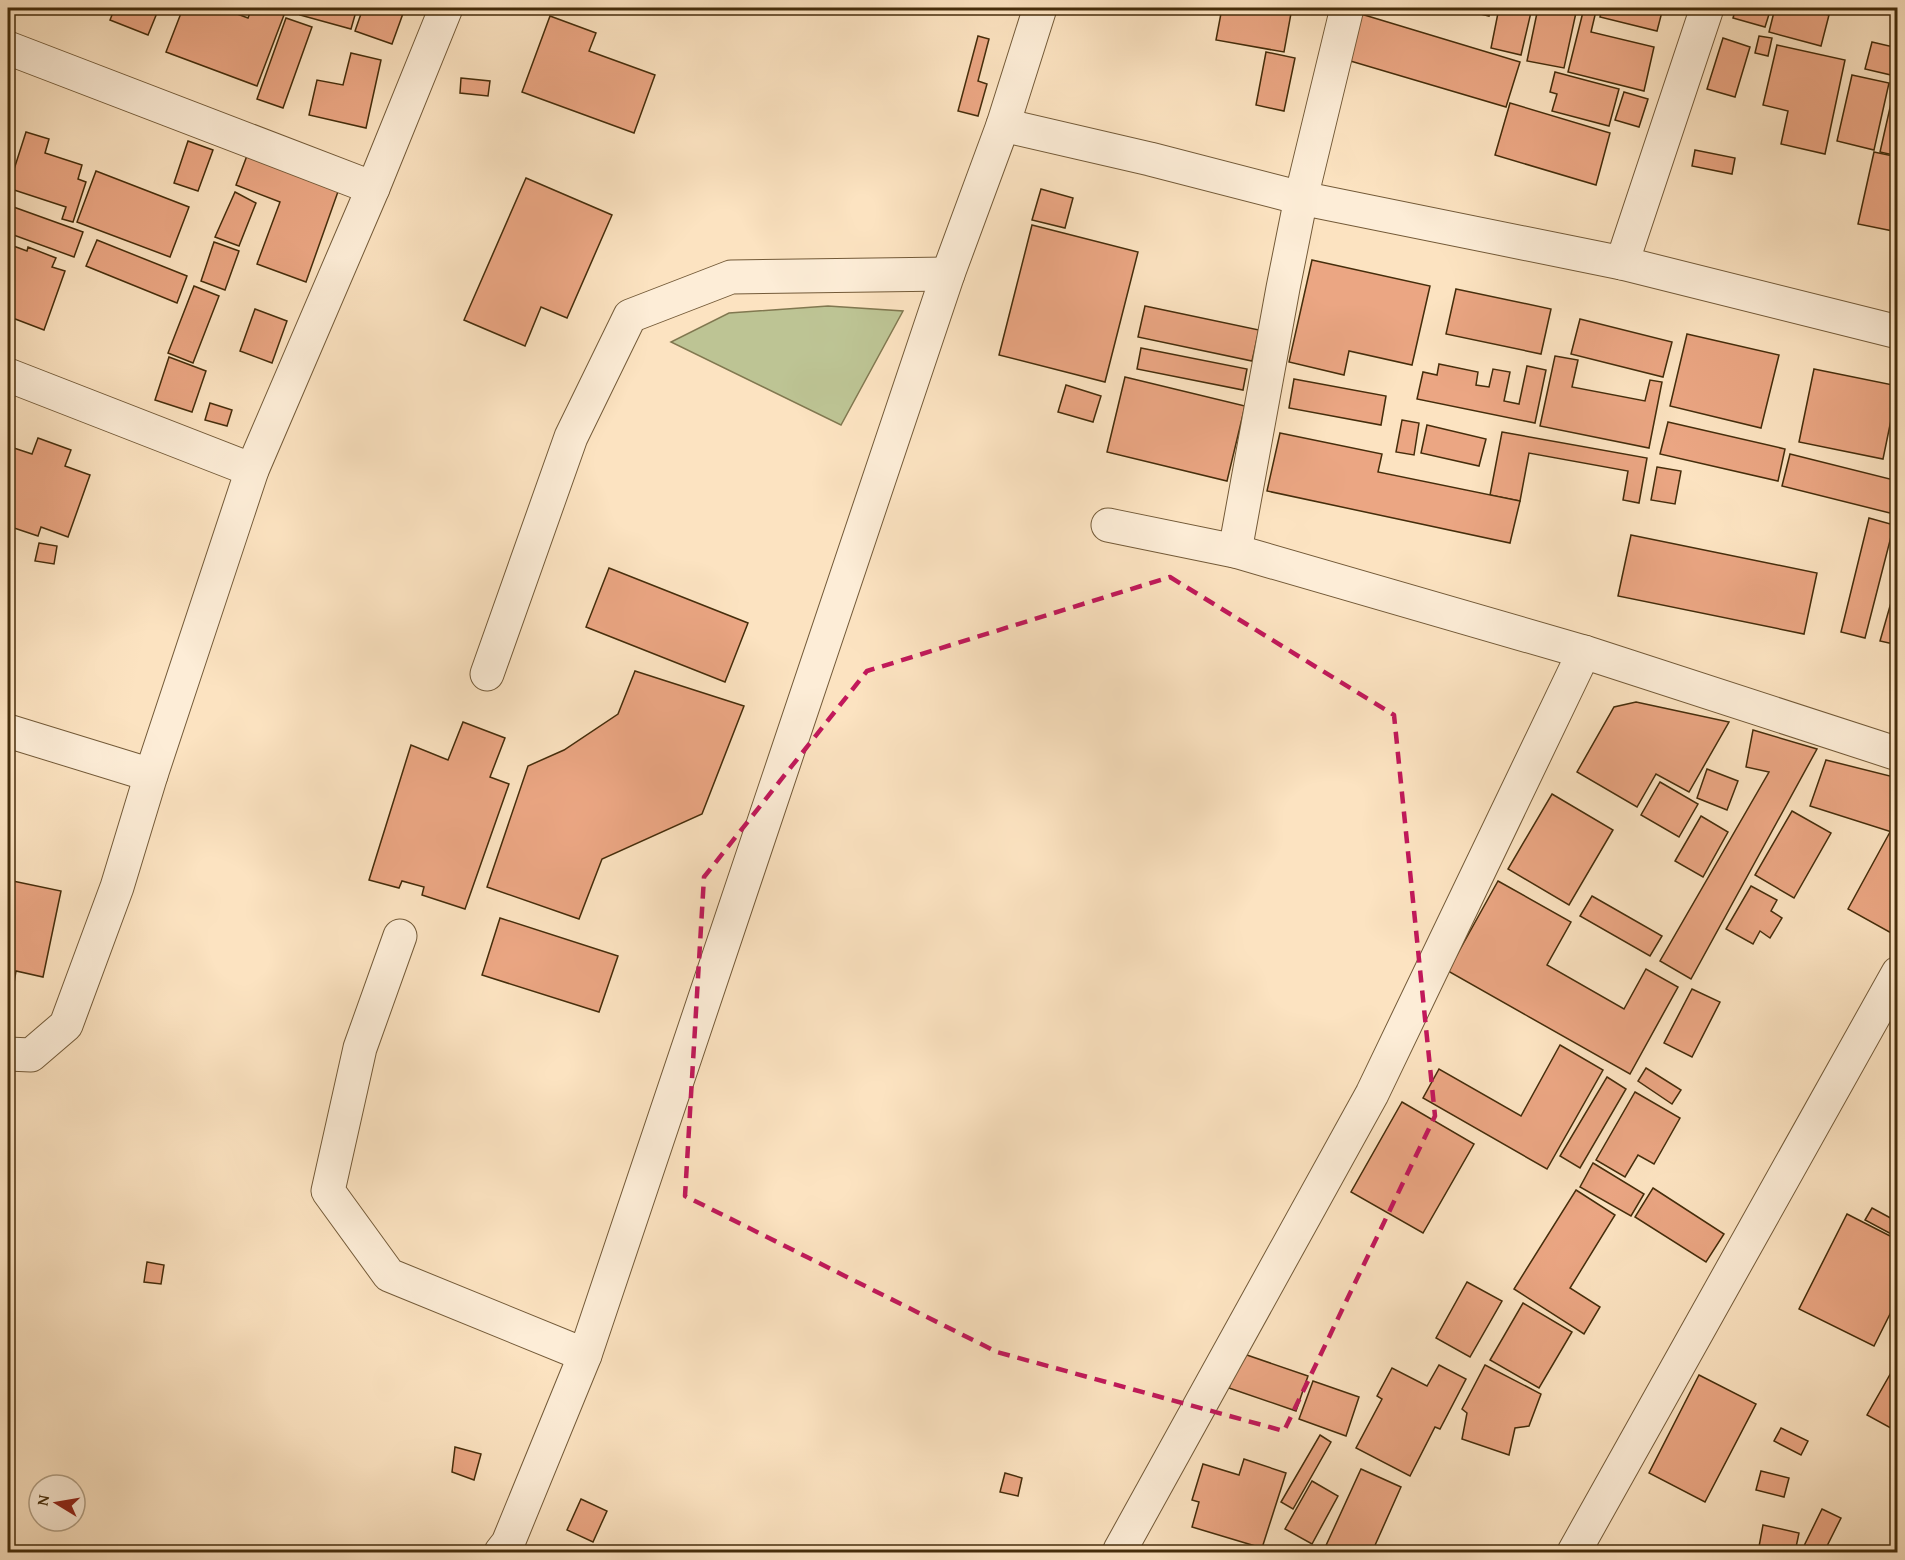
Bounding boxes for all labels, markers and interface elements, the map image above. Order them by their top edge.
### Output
north arrow [27,1473,87,1533]
text: N [29,1492,55,1508]

